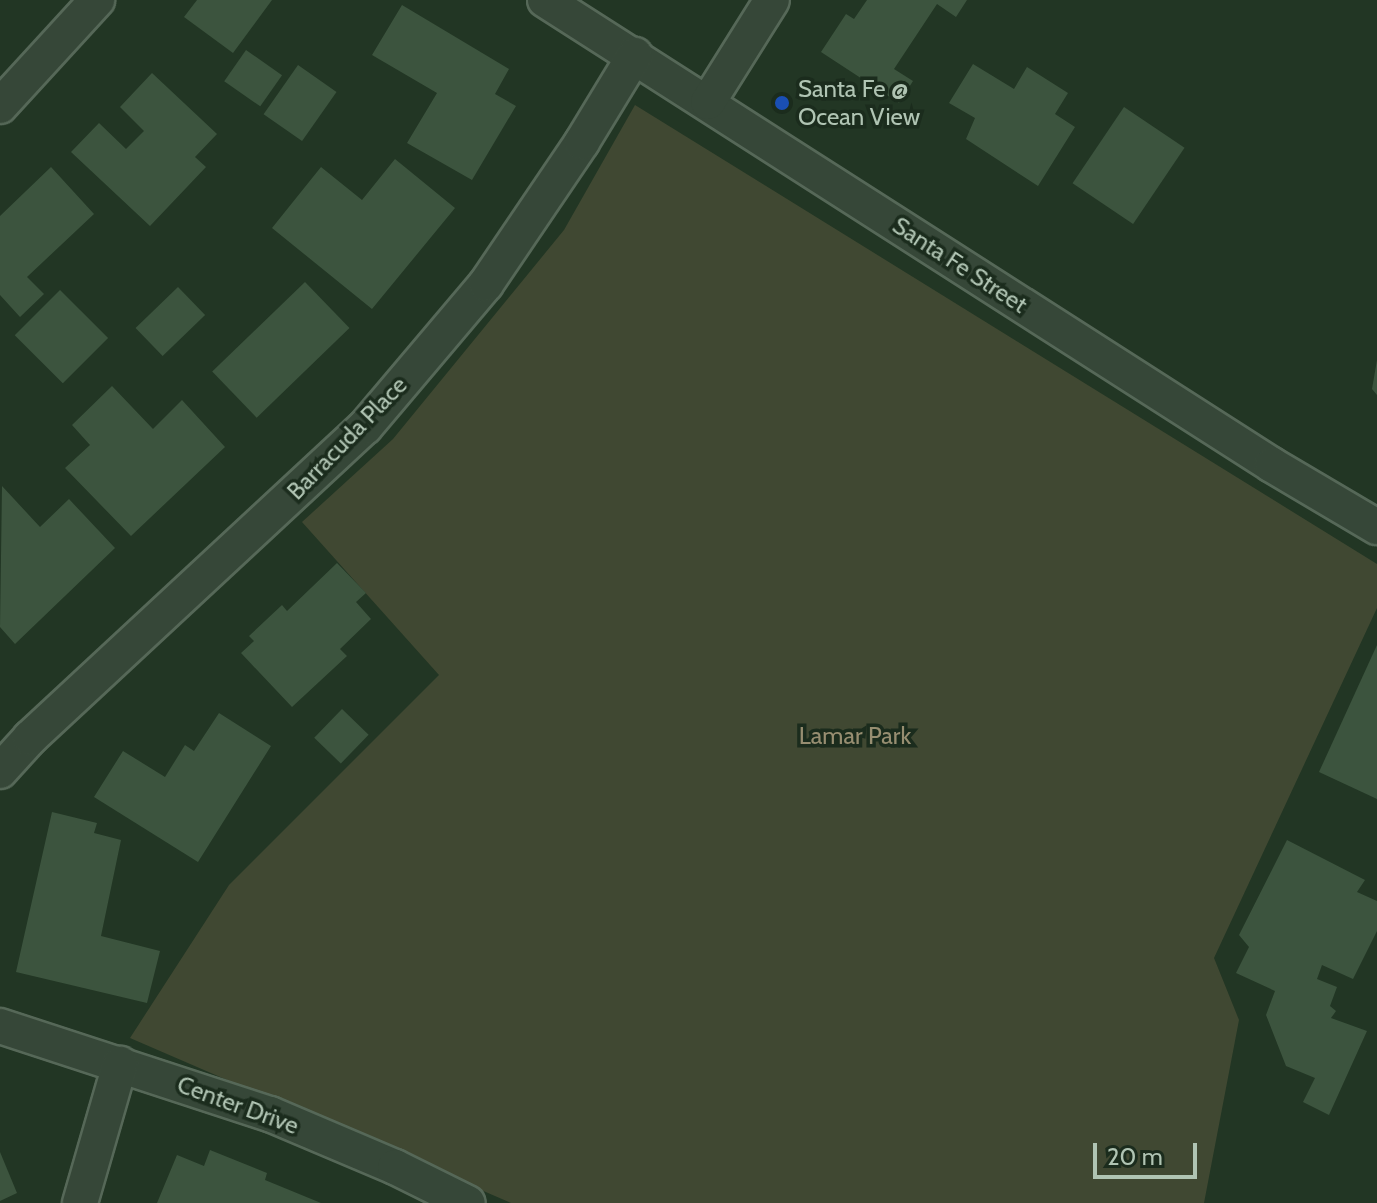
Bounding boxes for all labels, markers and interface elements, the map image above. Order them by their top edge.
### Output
place label: Santa Fe @ Ocean View [798,75,920,131]
marker: Santa Fe @ Ocean View [773,94,791,112]
street label: Santa Fe Street [887,211,1033,319]
street label: Barracuda Place [281,370,413,506]
park label: Lamar Park [799,722,911,750]
street label: Center Drive [173,1070,303,1140]
scale bar [1097,1127,1201,1177]
text: 20 m [1107,1142,1163,1171]

